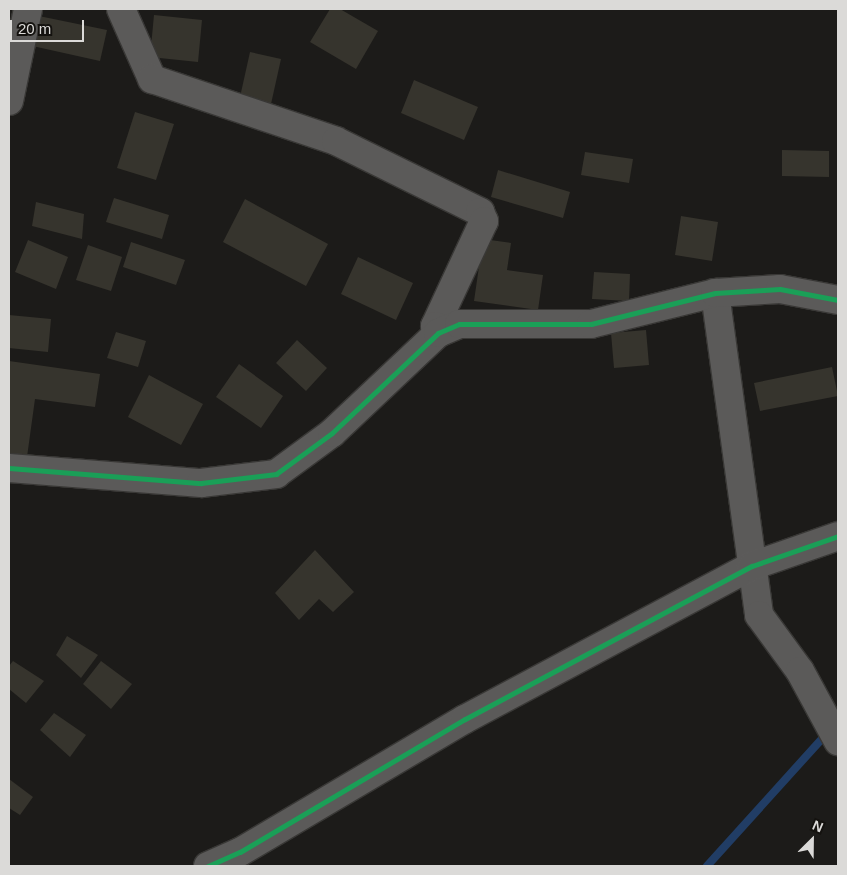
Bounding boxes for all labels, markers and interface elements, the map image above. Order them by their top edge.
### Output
scale bar [12,10,86,42]
text: 20 m [18,20,51,37]
north arrow [787,815,837,865]
text: N [810,817,826,836]

